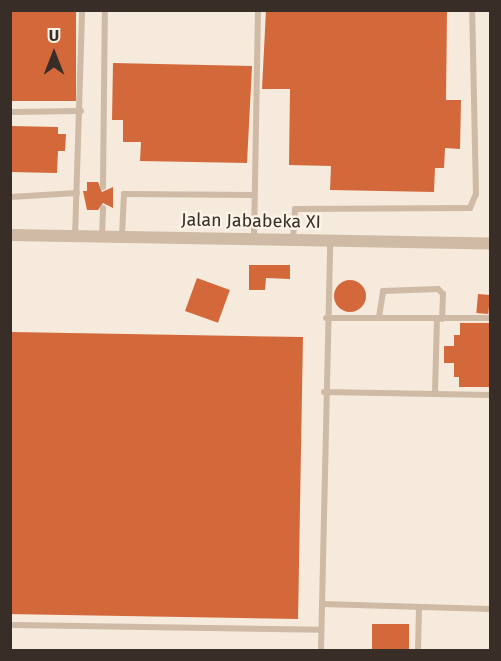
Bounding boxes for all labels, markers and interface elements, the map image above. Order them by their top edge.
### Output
north arrow [24,24,84,84]
text: U [49,26,59,45]
street label: Jalan Jababeka XI [181,209,321,233]

